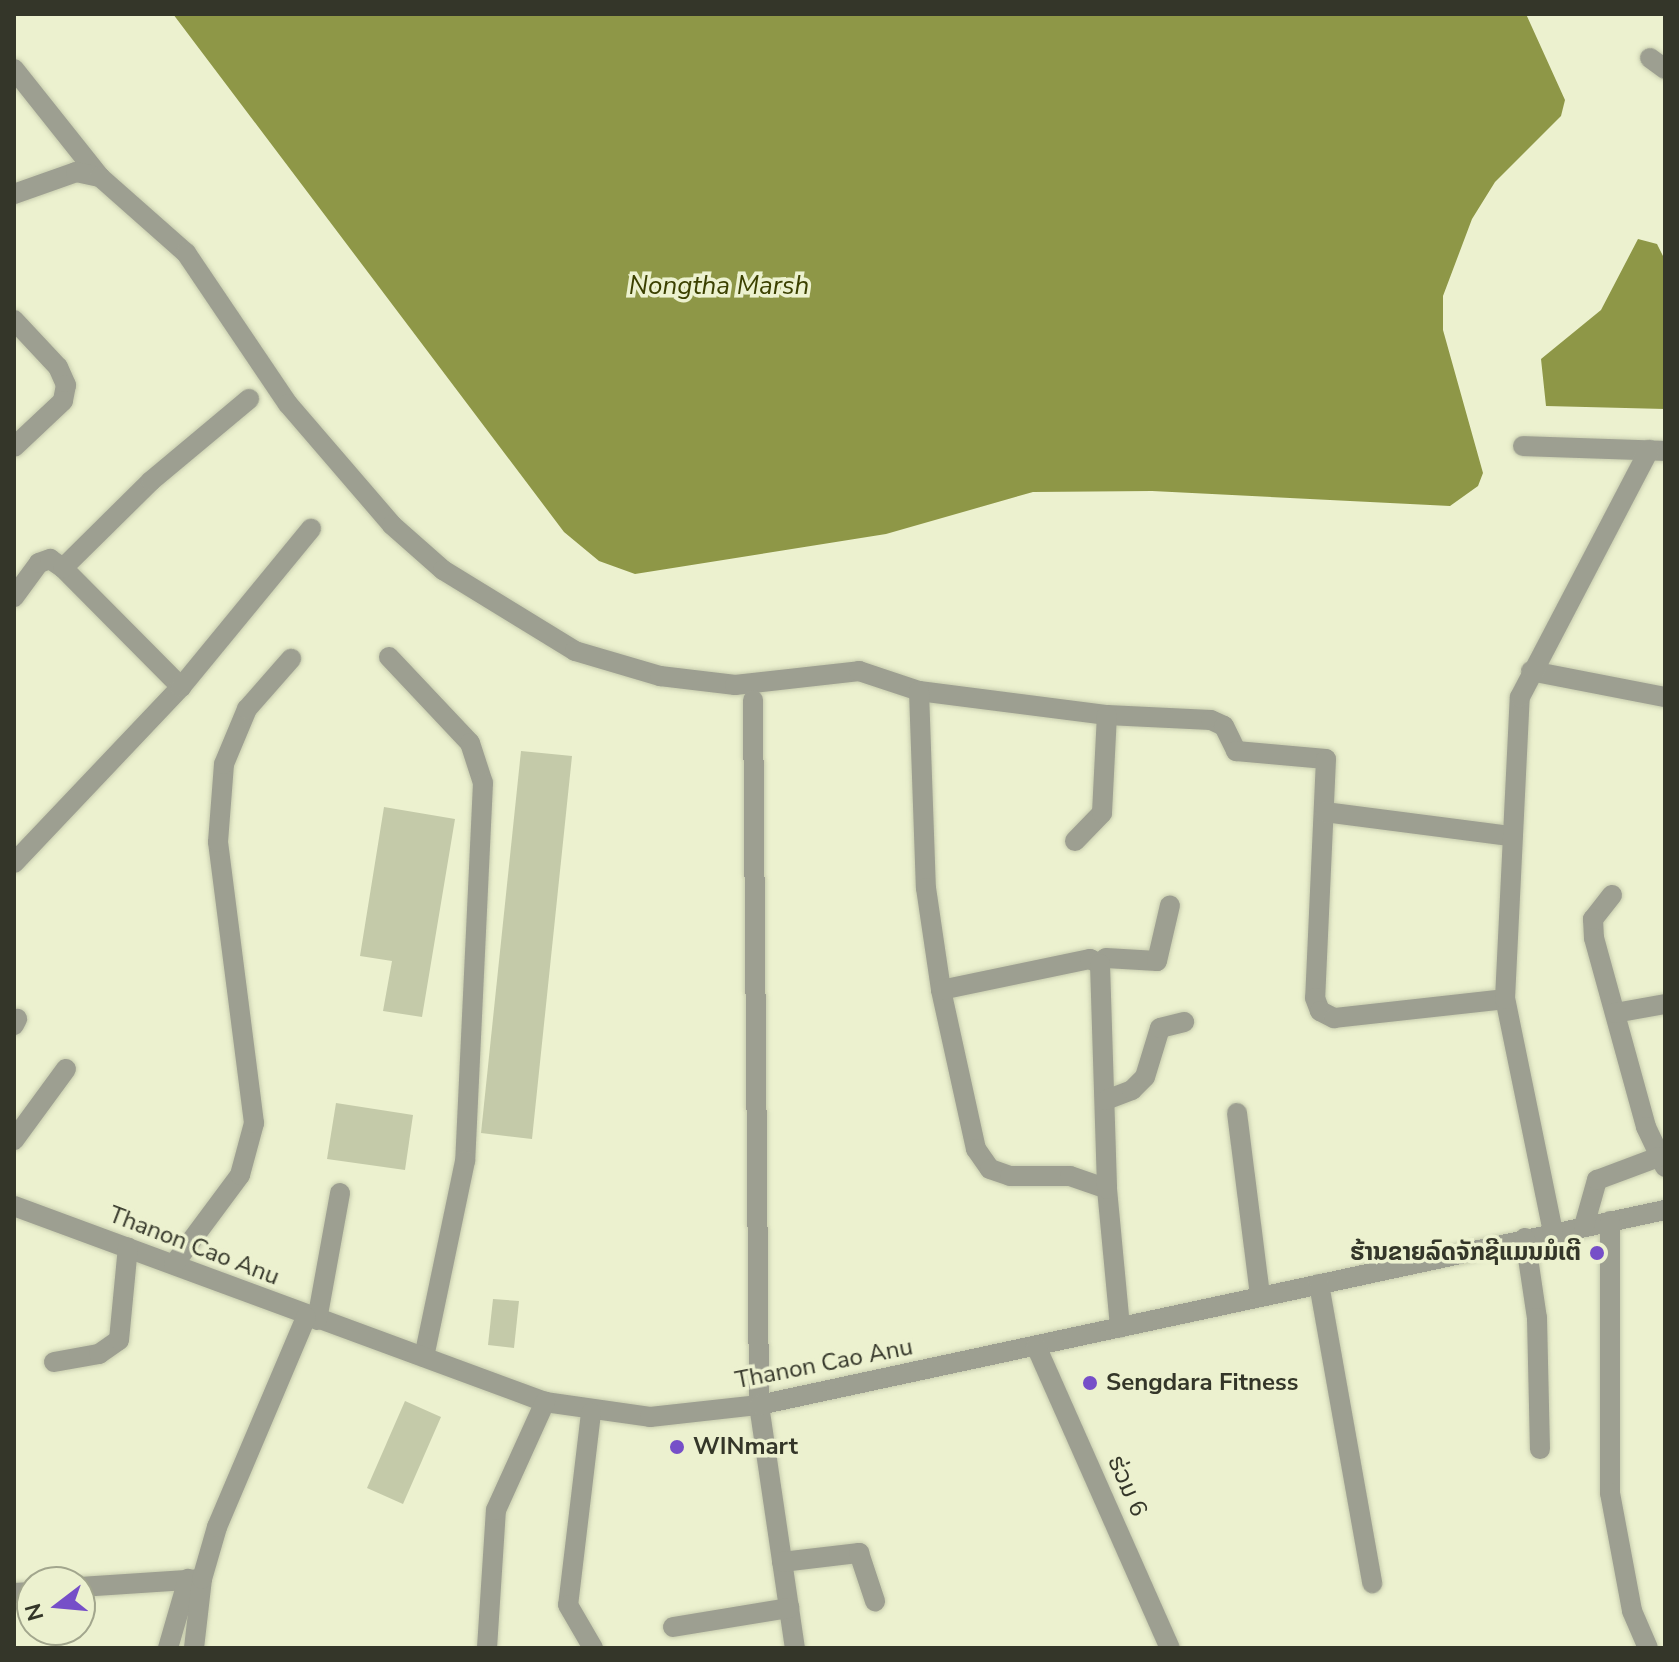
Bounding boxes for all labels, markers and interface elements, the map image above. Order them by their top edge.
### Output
water label: Nongtha Marsh [629,270,809,302]
street label: Thanon Cao Anu [105,1200,283,1292]
place label: ຮ້ານຂາຍລົດຈັກຊີແມນມໍເຕີ [1350,1239,1581,1267]
marker: ຮ້ານຂາຍລົດຈັກຊີແມນມໍເຕີ [1588,1244,1606,1262]
street label: Thanon Cao Anu [733,1333,915,1395]
place label: Sengdara Fitness [1106,1369,1298,1397]
marker: Sengdara Fitness [1081,1374,1099,1392]
place label: WINmart [693,1433,798,1461]
marker: WINmart [668,1438,686,1456]
street label: ຮ່ວມ 6 [1101,1451,1153,1521]
north arrow [16,1566,96,1646]
text: N [18,1600,52,1624]

